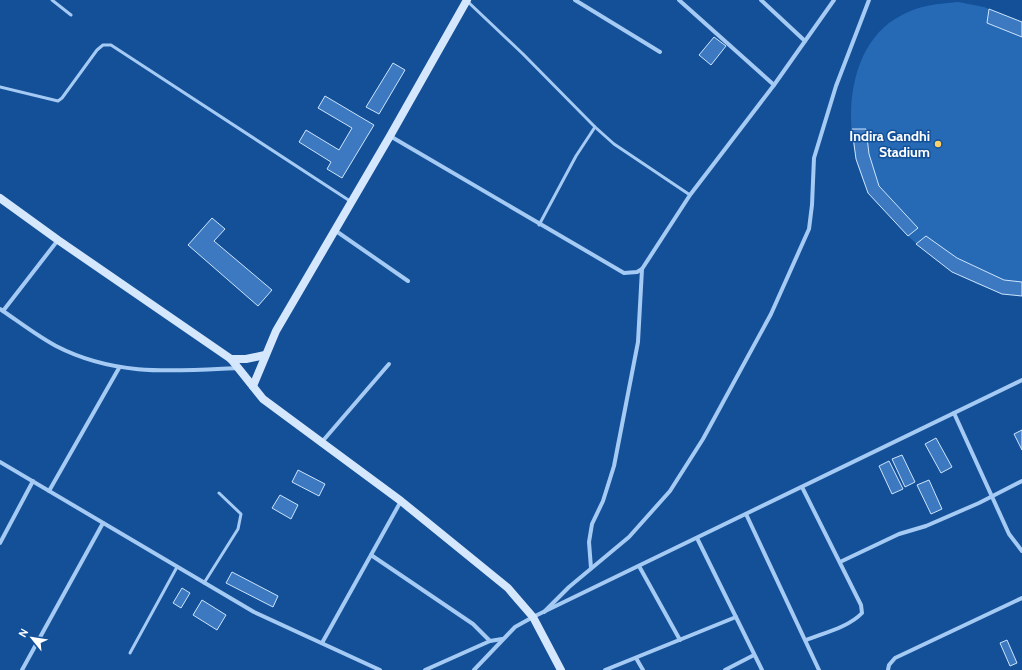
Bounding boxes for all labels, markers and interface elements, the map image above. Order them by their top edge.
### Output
place label: Indira Gandhi Stadium [849,127,930,161]
marker: Indira Gandhi Stadium [933,139,943,149]
north arrow [12,618,52,658]
text: N [15,626,31,640]

